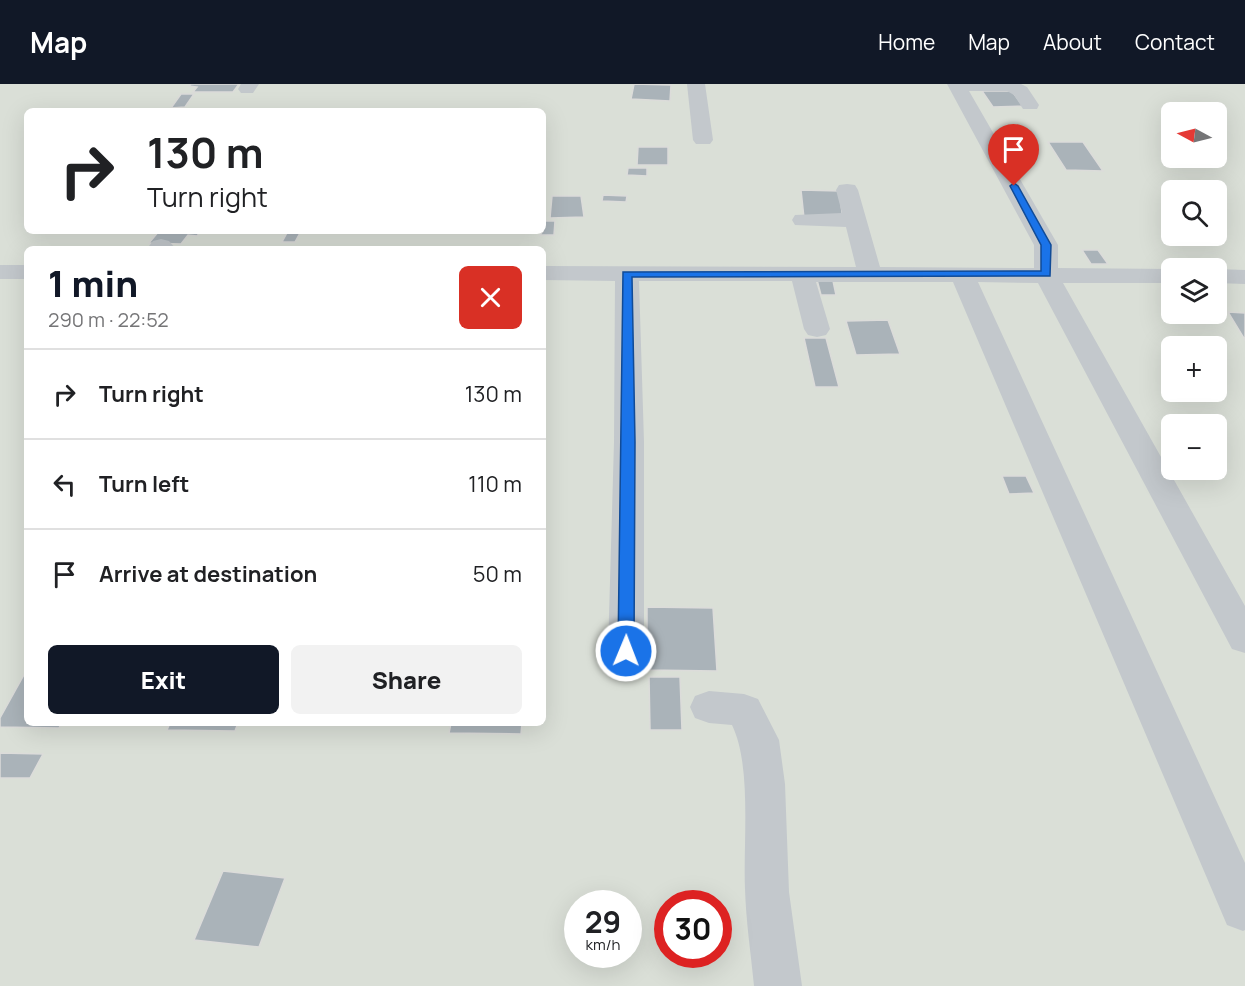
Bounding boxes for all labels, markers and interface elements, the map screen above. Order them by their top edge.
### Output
text: Map [30,23,87,61]
text: Home [878,28,935,56]
text: Map [968,28,1010,56]
text: About [1043,28,1102,56]
text: Contact [1135,28,1215,56]
north arrow [1161,102,1227,168]
map controls [1161,102,1227,480]
text: 130 m [147,123,264,181]
pin [988,124,1039,186]
icon: right [48,132,126,210]
icon: arrive [997,133,1030,166]
text: Turn right [147,178,268,215]
button: search [1161,180,1227,246]
button: layers [1161,258,1227,324]
text: 1 min [48,259,138,308]
button: close [459,266,522,329]
text: 290 m · 22:52 [48,306,169,333]
button: + [1161,336,1227,402]
icon: right [48,378,81,411]
text: Turn right [99,379,204,409]
text: 130 m [465,379,522,409]
button: − [1161,414,1227,480]
icon: left [48,468,81,501]
text: Turn left [99,469,189,499]
text: 110 m [468,469,522,499]
icon: arrive [48,558,81,591]
text: Arrive at destination [99,559,317,589]
text: 50 m [473,559,522,589]
position arrow [594,619,658,683]
button: Exit [48,645,279,714]
button: Share [291,645,522,714]
speed limit sign: 30 [654,890,732,968]
text: 29 [585,901,621,942]
text: km/h [586,934,620,955]

